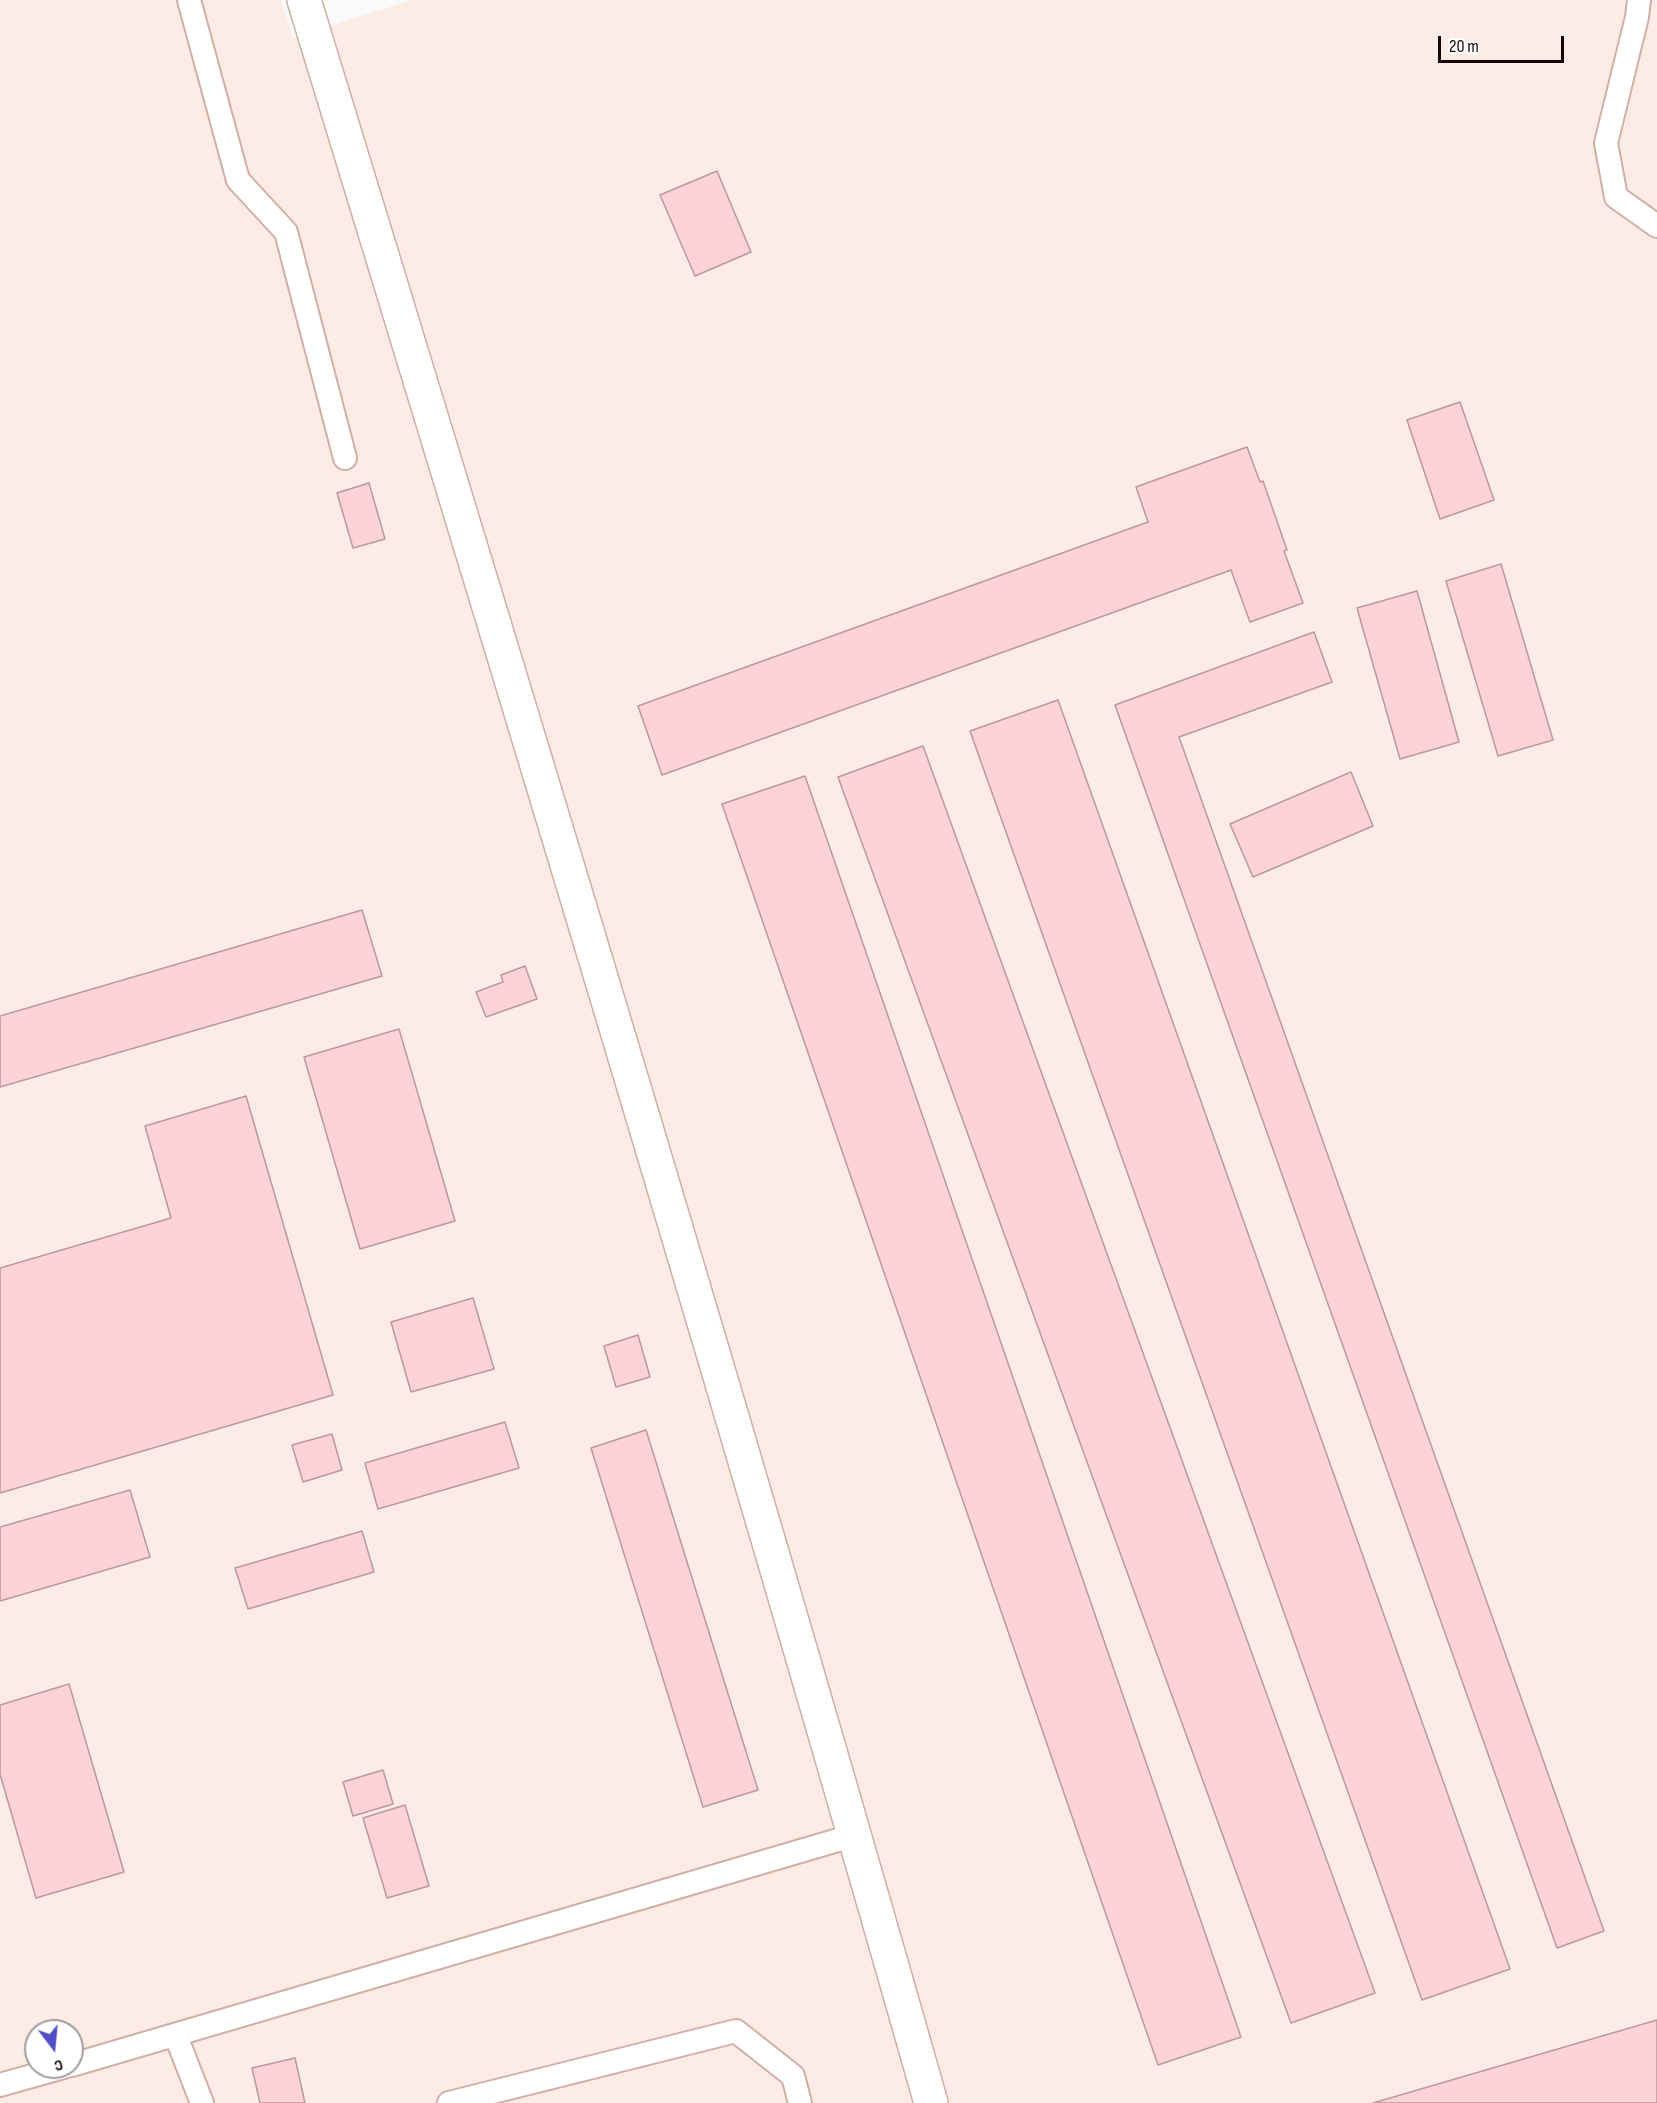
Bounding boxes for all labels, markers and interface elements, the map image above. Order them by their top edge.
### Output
scale bar [1441,24,1567,62]
text: 20 m [1449,36,1479,57]
north arrow [24,2019,84,2079]
text: С [52,2055,65,2075]

